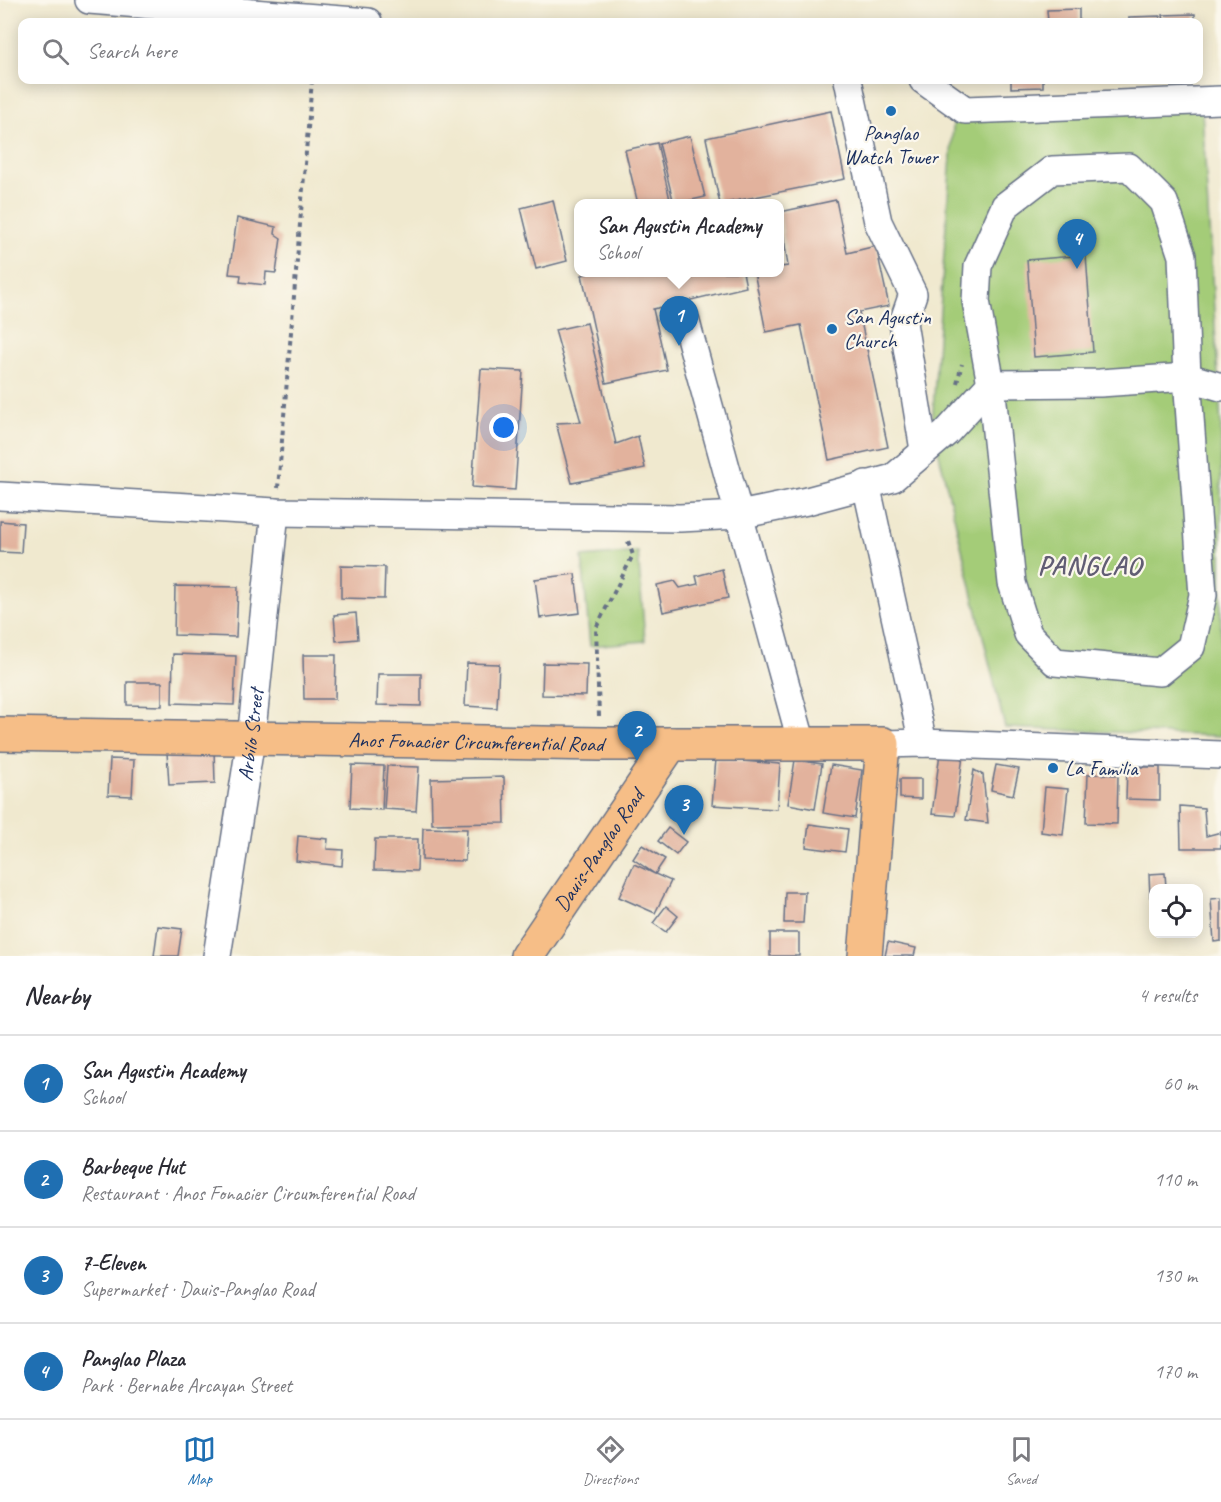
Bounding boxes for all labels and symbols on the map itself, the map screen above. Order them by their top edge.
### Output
marker: Panglao Watch Tower [884,104,898,118]
place label: Panglao Watch Tower [844,120,939,170]
pin: 4 [1058,220,1096,269]
pin: 1 [660,296,698,346]
place label: San Agustin Church [844,304,932,354]
marker: San Agustin Church [825,322,839,336]
your location [489,413,518,442]
district label: PANGLAO [1038,548,1144,582]
street label: Arbilo Street [232,684,270,783]
pin: 2 [618,712,656,761]
street label: Anos Fonacier Circumferential Road [348,727,607,757]
place label: La Familia [1065,755,1139,781]
marker: La Familia [1046,761,1060,775]
street label: Dauis-Panglao Road [548,781,652,916]
pin: 3 [664,786,704,835]

